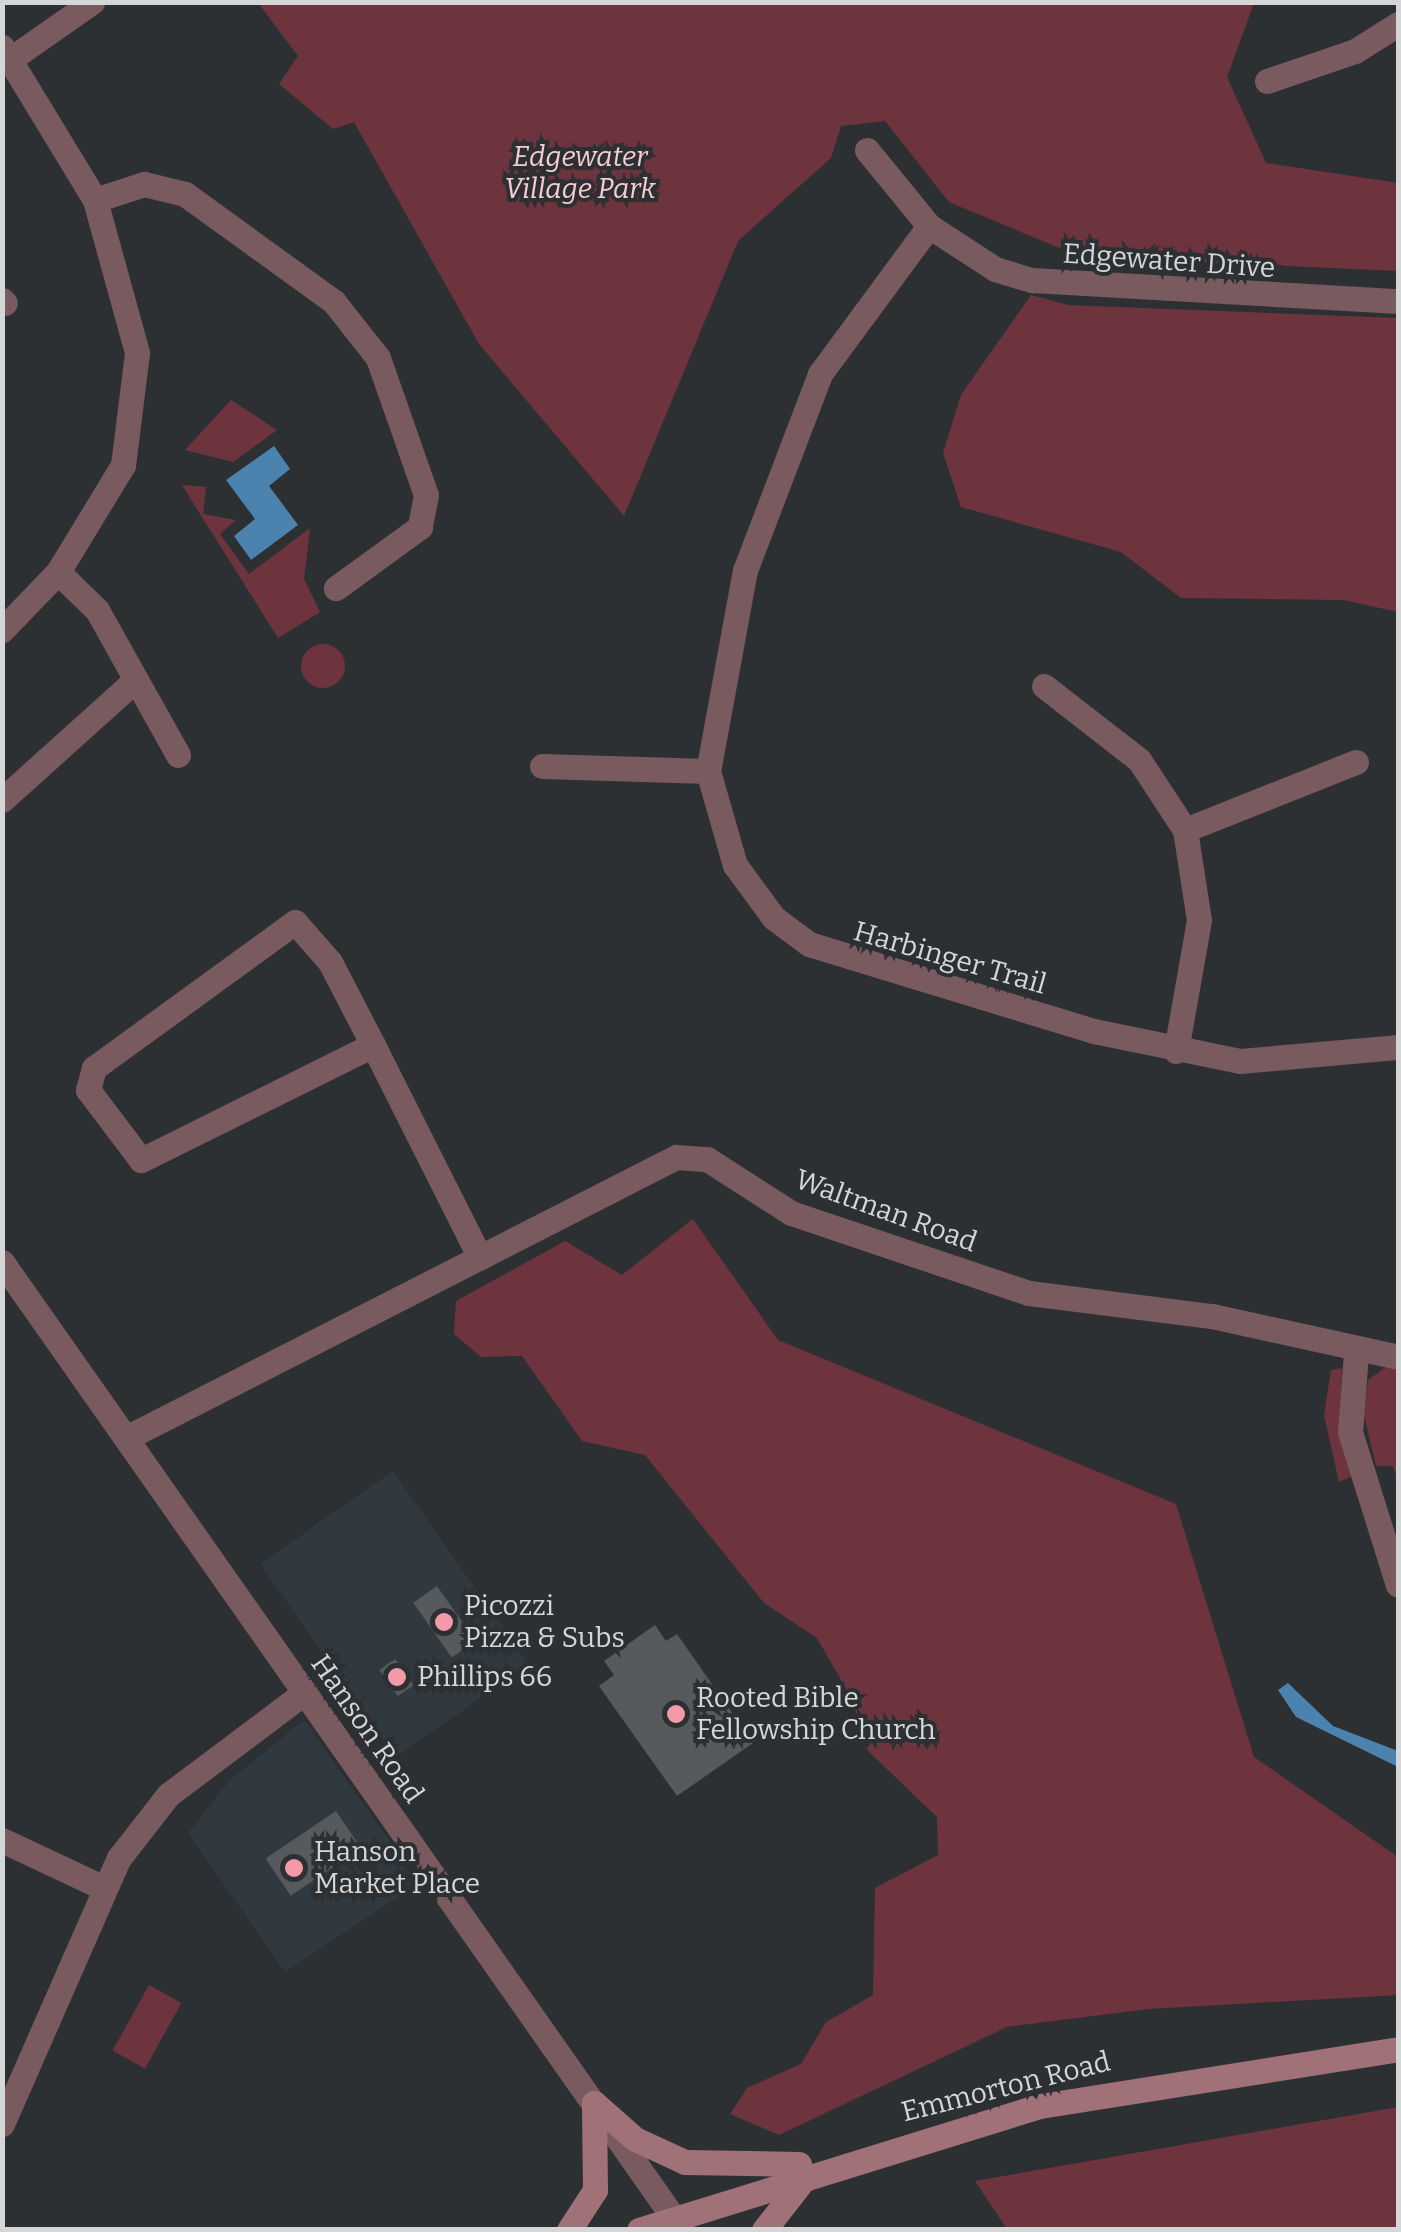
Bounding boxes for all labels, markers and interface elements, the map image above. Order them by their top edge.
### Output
park label: Edgewater Village Park [504,140,656,206]
street label: Edgewater Drive [1062,237,1276,285]
street label: Harbinger Trail [850,914,1050,1002]
street label: Waltman Road [791,1163,981,1259]
place label: Picozzi Pizza & Subs [464,1589,625,1655]
marker: Picozzi Pizza & Subs [433,1611,455,1633]
street label: Hanson Road [303,1648,431,1810]
place label: Phillips 66 [417,1660,552,1694]
marker: Phillips 66 [386,1666,408,1688]
place label: Rooted Bible Fellowship Church [696,1681,936,1747]
marker: Rooted Bible Fellowship Church [665,1703,687,1725]
place label: Hanson Market Place [314,1835,480,1901]
marker: Hanson Market Place [283,1857,305,1879]
street label: Emmorton Road [898,2045,1114,2129]

